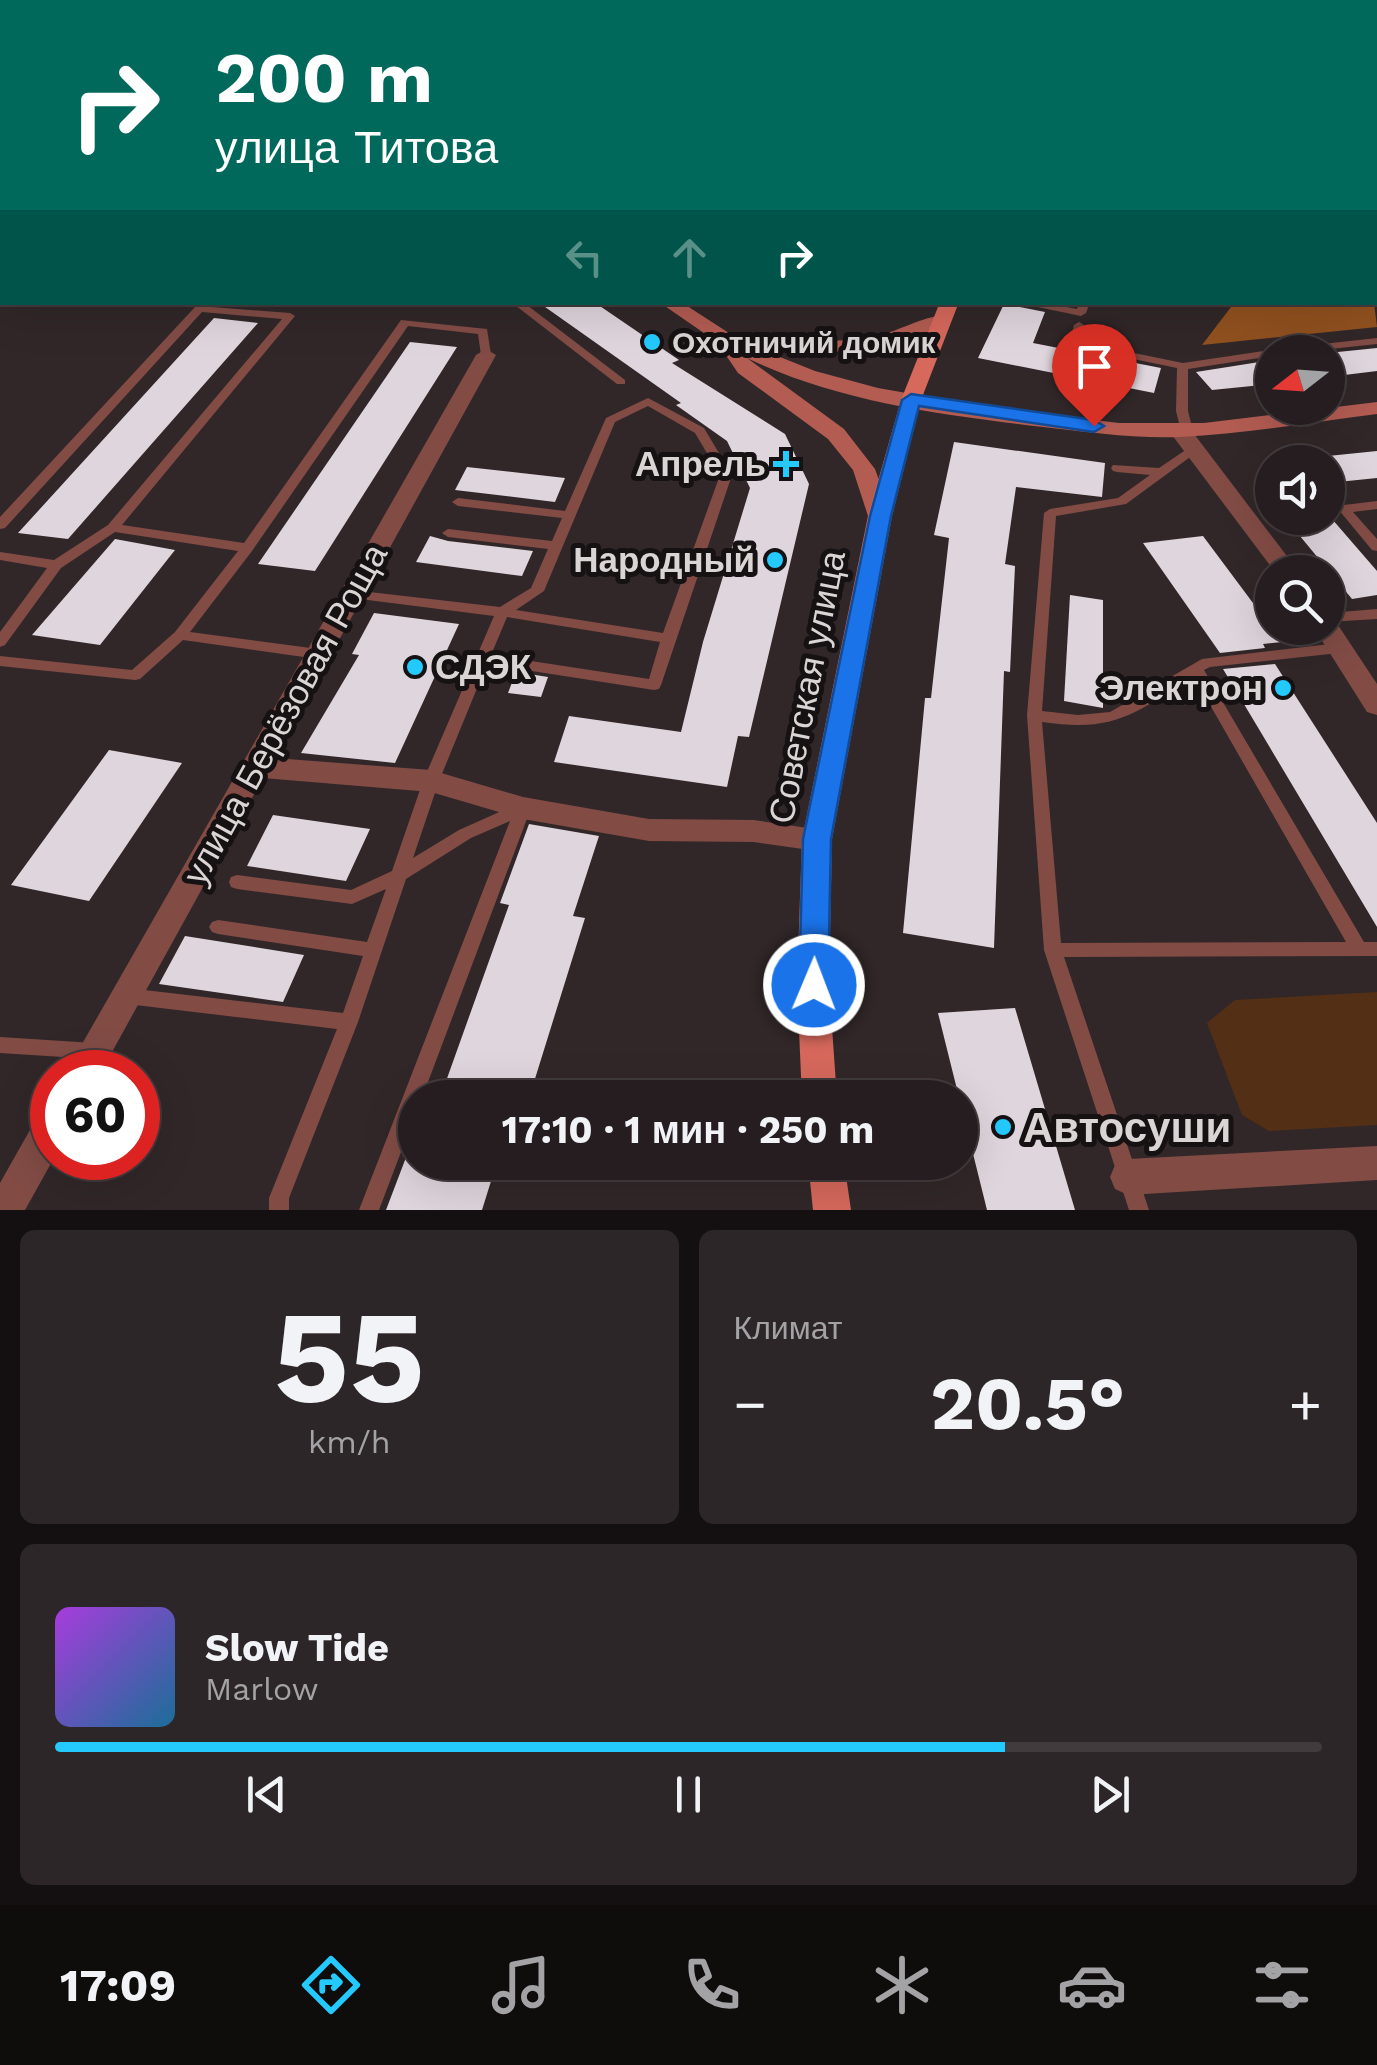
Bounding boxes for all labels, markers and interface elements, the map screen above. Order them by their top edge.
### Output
text: 200 m [215,37,433,119]
icon: right [50,40,180,170]
text: улица Титова [215,121,498,174]
icon: left [557,230,612,285]
icon: ahead [662,230,717,285]
icon: right [767,230,822,285]
pin [1052,324,1137,427]
place label: Охотничий домик [672,325,937,360]
marker: Охотничий домик [641,331,663,353]
north arrow [1255,335,1345,425]
map controls [1255,335,1345,645]
icon: arrive [1067,339,1122,394]
place label: Апрель [635,443,766,485]
button: sound [1255,445,1345,535]
marker: Апрель [775,453,797,475]
street label: улица Берёзовая Роща [174,536,396,892]
place label: Народный [573,539,755,581]
street label: Советская улица [760,547,854,827]
marker: Народный [764,549,786,571]
button: search [1255,555,1345,645]
place label: СДЭК [435,646,532,688]
marker: СДЭК [404,656,426,678]
place label: Электрон [1099,667,1263,709]
marker: Электрон [1272,677,1294,699]
position arrow [762,933,866,1037]
speed limit sign: 60 [30,1050,160,1180]
place label: Автосуши [1023,1103,1231,1152]
text: 17:10 · 1 мин · 250 m [502,1108,874,1152]
marker: Автосуши [992,1116,1014,1138]
text: 55 [273,1281,425,1434]
text: Климат [734,1309,842,1347]
text: 20.5° [930,1359,1125,1447]
text: − [734,1372,767,1436]
text: + [1289,1372,1322,1436]
text: km/h [308,1423,390,1461]
text: Slow Tide [205,1626,389,1670]
text: Marlow [205,1670,319,1708]
icon: previous [239,1767,294,1822]
icon: pause [661,1767,716,1822]
icon: next [1083,1767,1138,1822]
icon: directions [296,1950,366,2020]
icon: music [486,1950,556,2020]
icon: phone [677,1950,747,2020]
icon: climate [867,1950,937,2020]
icon: car [1057,1950,1127,2020]
icon: filters [1247,1950,1317,2020]
text: 17:09 [60,1959,176,2012]

